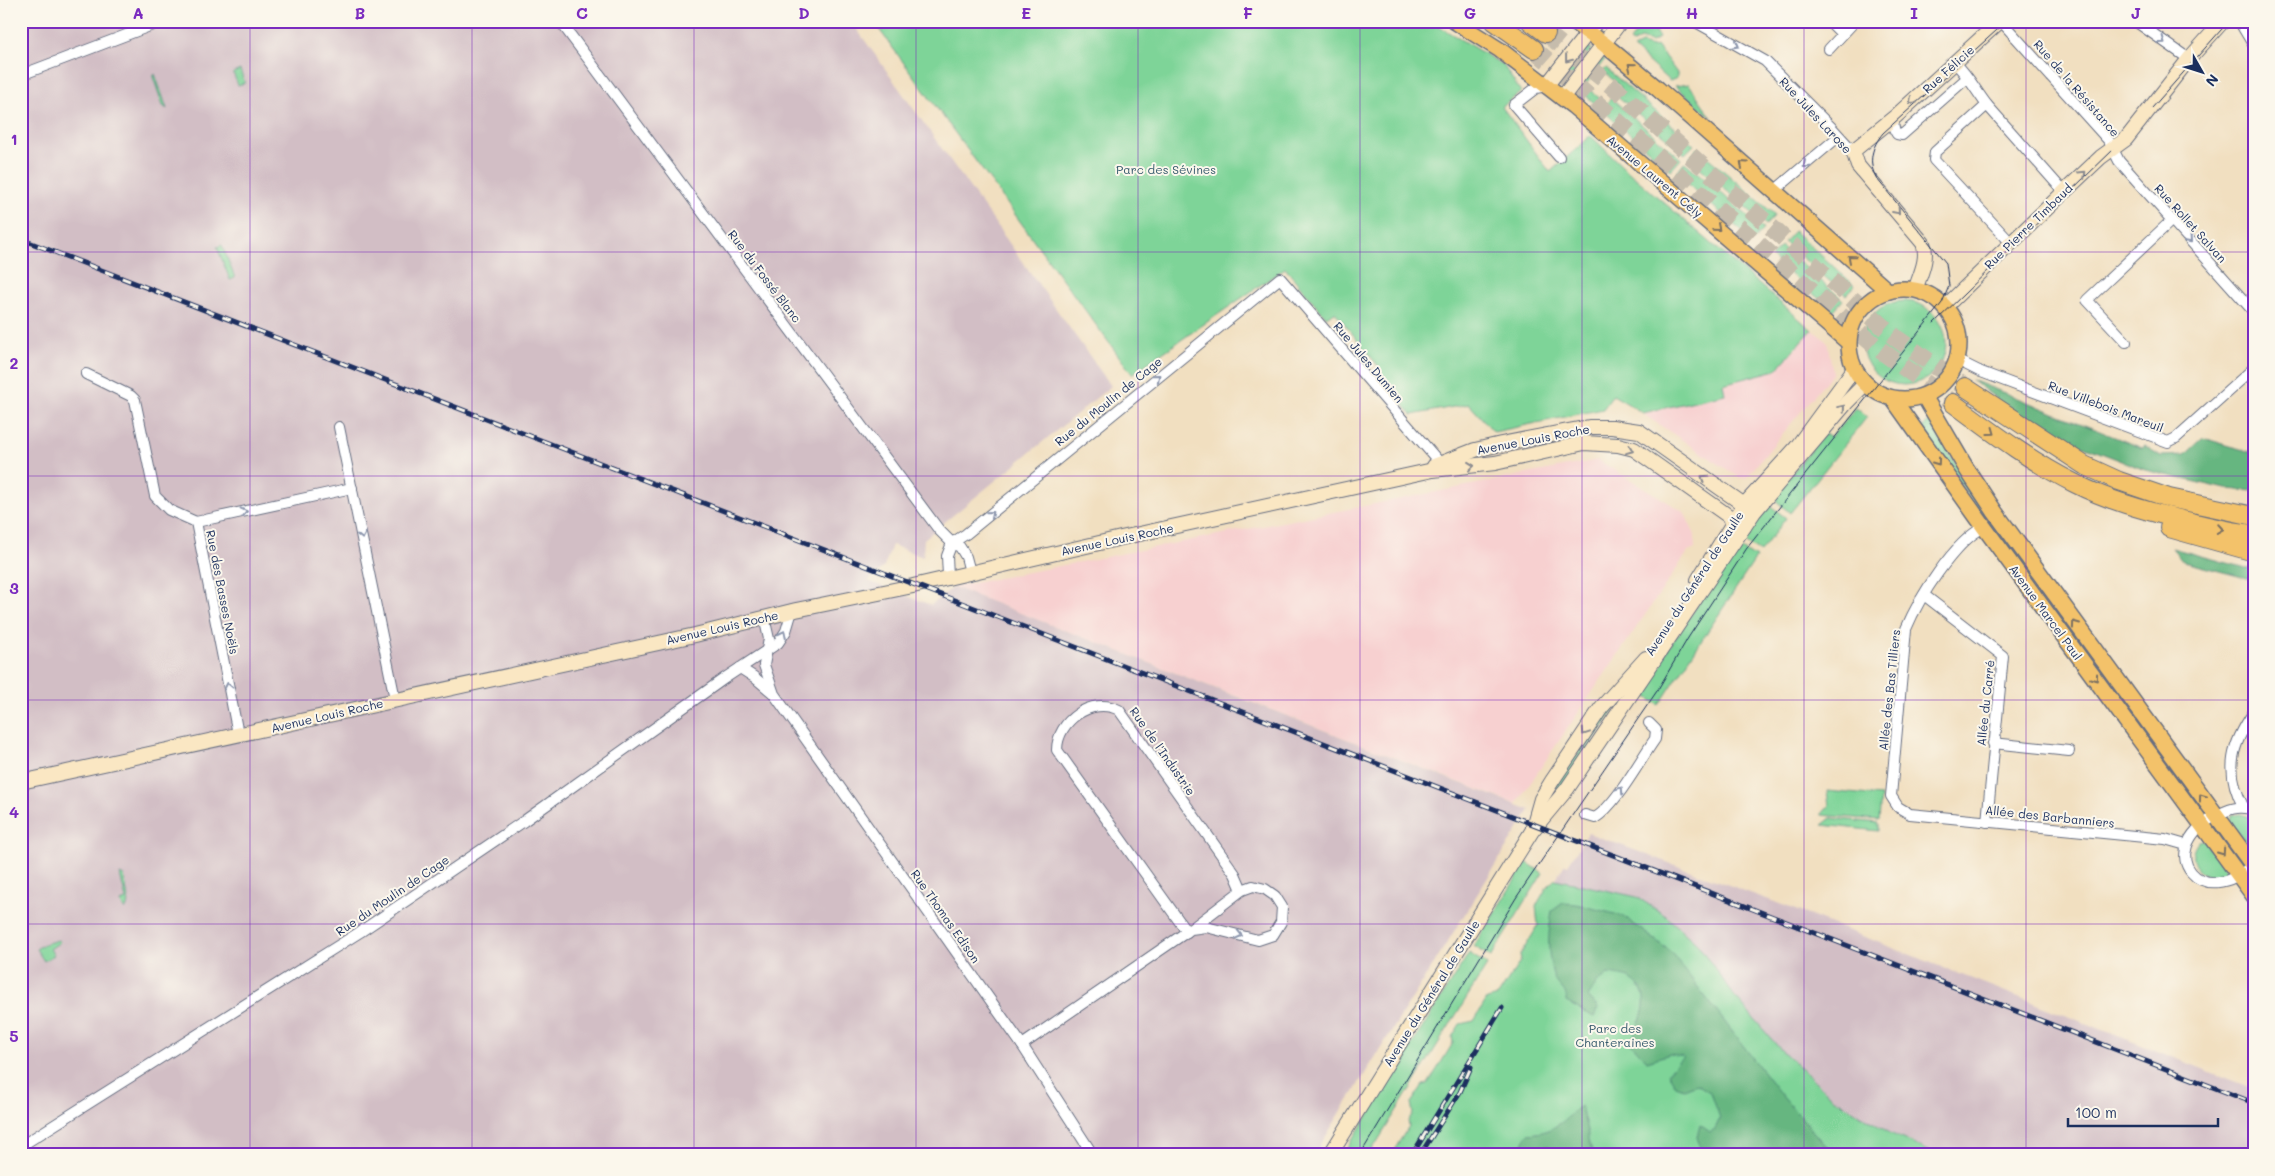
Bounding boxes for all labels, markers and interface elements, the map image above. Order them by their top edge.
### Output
text: A [132,2,144,23]
text: B [355,2,365,23]
text: C [576,2,588,23]
text: D [798,2,810,23]
text: E [1021,2,1031,23]
text: F [1243,2,1253,23]
text: G [1464,2,1476,23]
text: H [1686,2,1698,23]
text: I [1910,2,1918,23]
text: J [2131,2,2141,23]
one-way arrow [2156,35,2166,44]
street label: Rue de la Résistance [2031,36,2123,140]
one-way arrow [1731,39,1740,49]
street label: Rue Félicie [1919,41,1977,97]
north arrow [2178,48,2228,98]
one-way arrow [1565,53,1573,62]
one-way arrow [1628,63,1637,72]
text: N [2202,70,2223,91]
street label: Rue Jules Larose [1776,73,1856,157]
one-way arrow [1909,96,1918,105]
text: 1 [10,128,18,149]
street label: Avenue Laurent Cély [1604,131,1706,221]
one-way arrow [1803,159,1812,168]
park label: Parc des Sévines [1116,161,1216,177]
one-way arrow [1739,161,1748,170]
one-way arrow [2078,171,2087,180]
street label: Rue Pierre Timbaud [1981,180,2076,272]
street label: Rue Rollet Salvan [2151,180,2231,266]
one-way arrow [1891,206,1900,215]
one-way arrow [1711,223,1720,232]
street label: Rue du Fossé Blanc [725,226,805,326]
one-way arrow [2183,234,2192,243]
one-way arrow [1848,255,1857,264]
street label: Rue Jules Dumien [1330,318,1408,406]
text: 2 [10,352,19,373]
street label: Rue du Moulin de Cage [1051,353,1165,449]
one-way arrow [1151,374,1160,383]
street label: Rue Villebois Mareuil [2046,377,2166,435]
one-way arrow [1836,405,1844,414]
street label: Avenue Louis Roche [1475,420,1591,458]
one-way arrow [1986,426,1996,435]
one-way arrow [1625,443,1634,454]
one-way arrow [1932,456,1940,465]
one-way arrow [1467,461,1475,472]
one-way arrow [1700,475,1710,484]
one-way arrow [239,507,248,518]
street label: Avenue du Général de Gaulle [1641,508,1747,658]
one-way arrow [985,511,994,520]
street label: Avenue Louis Roche [1059,519,1175,559]
one-way arrow [2215,523,2224,533]
street label: Rue des Basses Noëls [203,529,243,656]
one-way arrow [356,531,366,540]
street label: Avenue Marcel Paul [2006,561,2086,663]
text: 3 [9,577,19,598]
street label: Avenue Louis Roche [664,606,780,648]
one-way arrow [2072,620,2081,630]
street label: Allée des Bas Tilliers [1875,628,1903,751]
one-way arrow [777,630,787,639]
street label: Allée du Carré [1973,659,1997,747]
one-way arrow [2089,673,2098,682]
one-way arrow [224,682,234,691]
street label: Avenue Louis Roche [269,694,385,736]
street label: Rue de l'Industrie [1127,704,1199,798]
one-way arrow [1582,726,1591,735]
one-way arrow [1614,786,1623,795]
one-way arrow [2200,794,2208,803]
text: 4 [9,801,19,822]
street label: Allée des Barbanniers [1984,801,2116,831]
one-way arrow [2216,846,2225,856]
street label: Rue du Moulin de Cage [332,851,452,939]
street label: Rue Thomas Edison [908,866,984,966]
street label: Avenue du Général de Gaulle [1379,917,1483,1069]
one-way arrow [1234,929,1243,940]
park label: Parc des Chanteraines [1575,1020,1655,1050]
text: 5 [9,1025,19,1046]
scale bar [2068,1096,2218,1128]
text: 100 m [2075,1102,2117,1122]

